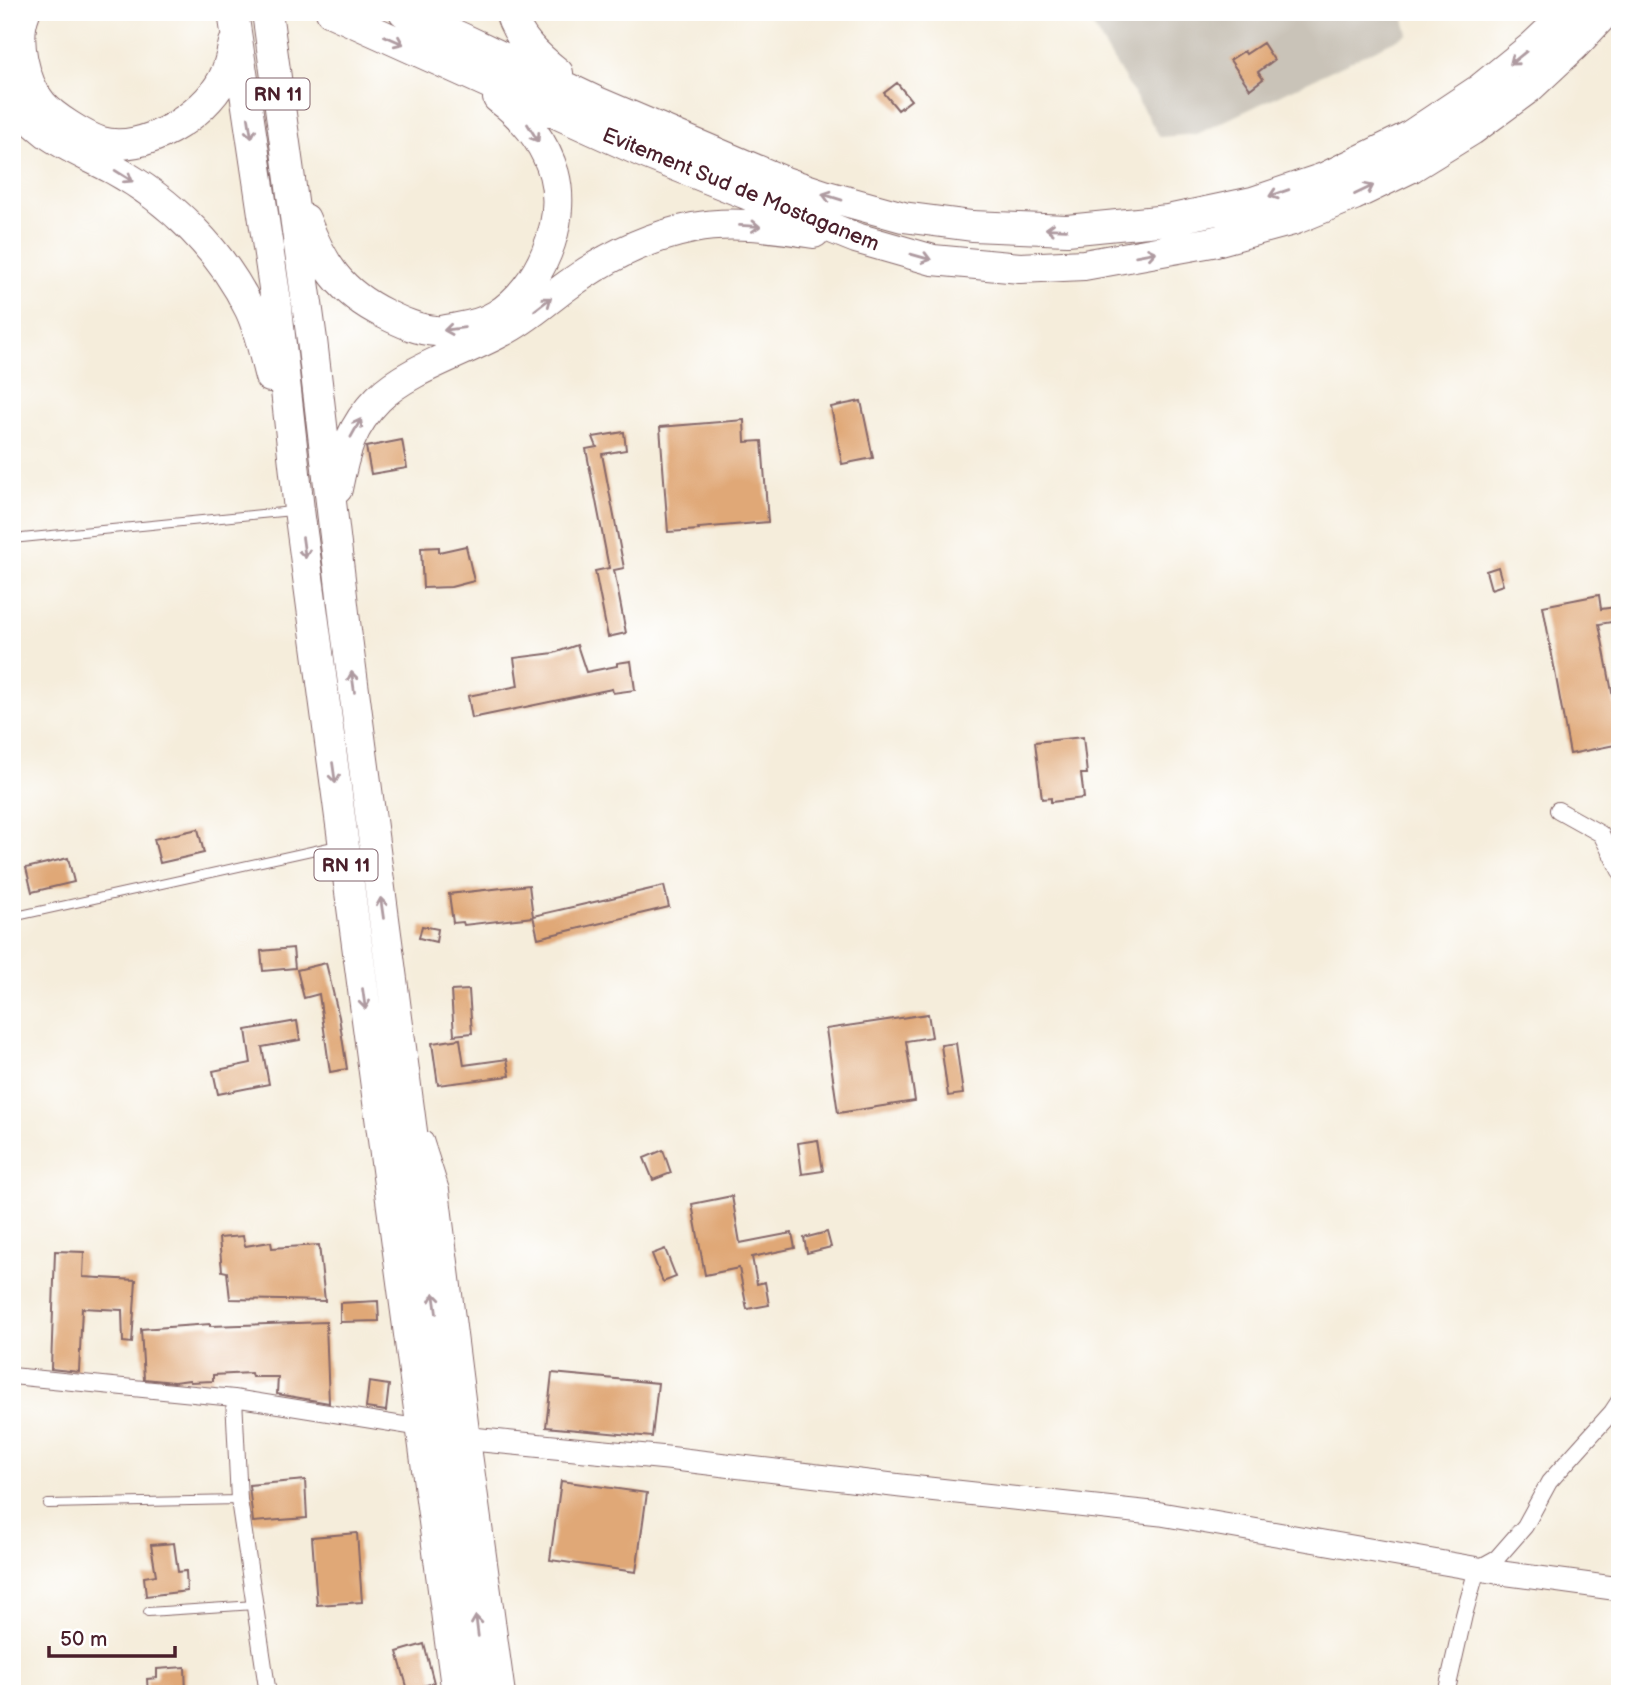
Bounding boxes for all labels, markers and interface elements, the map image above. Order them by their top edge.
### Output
one-way arrow [382,34,404,47]
one-way arrow [1510,50,1528,66]
road number: RN 11 [246,78,310,110]
one-way arrow [244,116,257,139]
street label: Evitement Sud de Mostaganem [599,122,883,257]
one-way arrow [526,123,541,142]
one-way arrow [113,169,133,183]
one-way arrow [1353,183,1374,197]
one-way arrow [1269,188,1291,200]
one-way arrow [821,189,843,202]
one-way arrow [738,219,761,232]
one-way arrow [1044,223,1067,236]
one-way arrow [1134,247,1157,260]
one-way arrow [909,251,932,264]
one-way arrow [533,297,551,312]
one-way arrow [443,322,466,335]
one-way arrow [349,418,363,438]
one-way arrow [297,536,310,559]
one-way arrow [346,671,359,694]
one-way arrow [328,761,341,784]
road number: RN 11 [314,850,378,880]
one-way arrow [376,897,389,920]
one-way arrow [358,987,371,1009]
one-way arrow [428,1292,441,1315]
scale bar [49,1615,175,1659]
one-way arrow [471,1615,484,1638]
text: 50 m [60,1627,107,1652]

